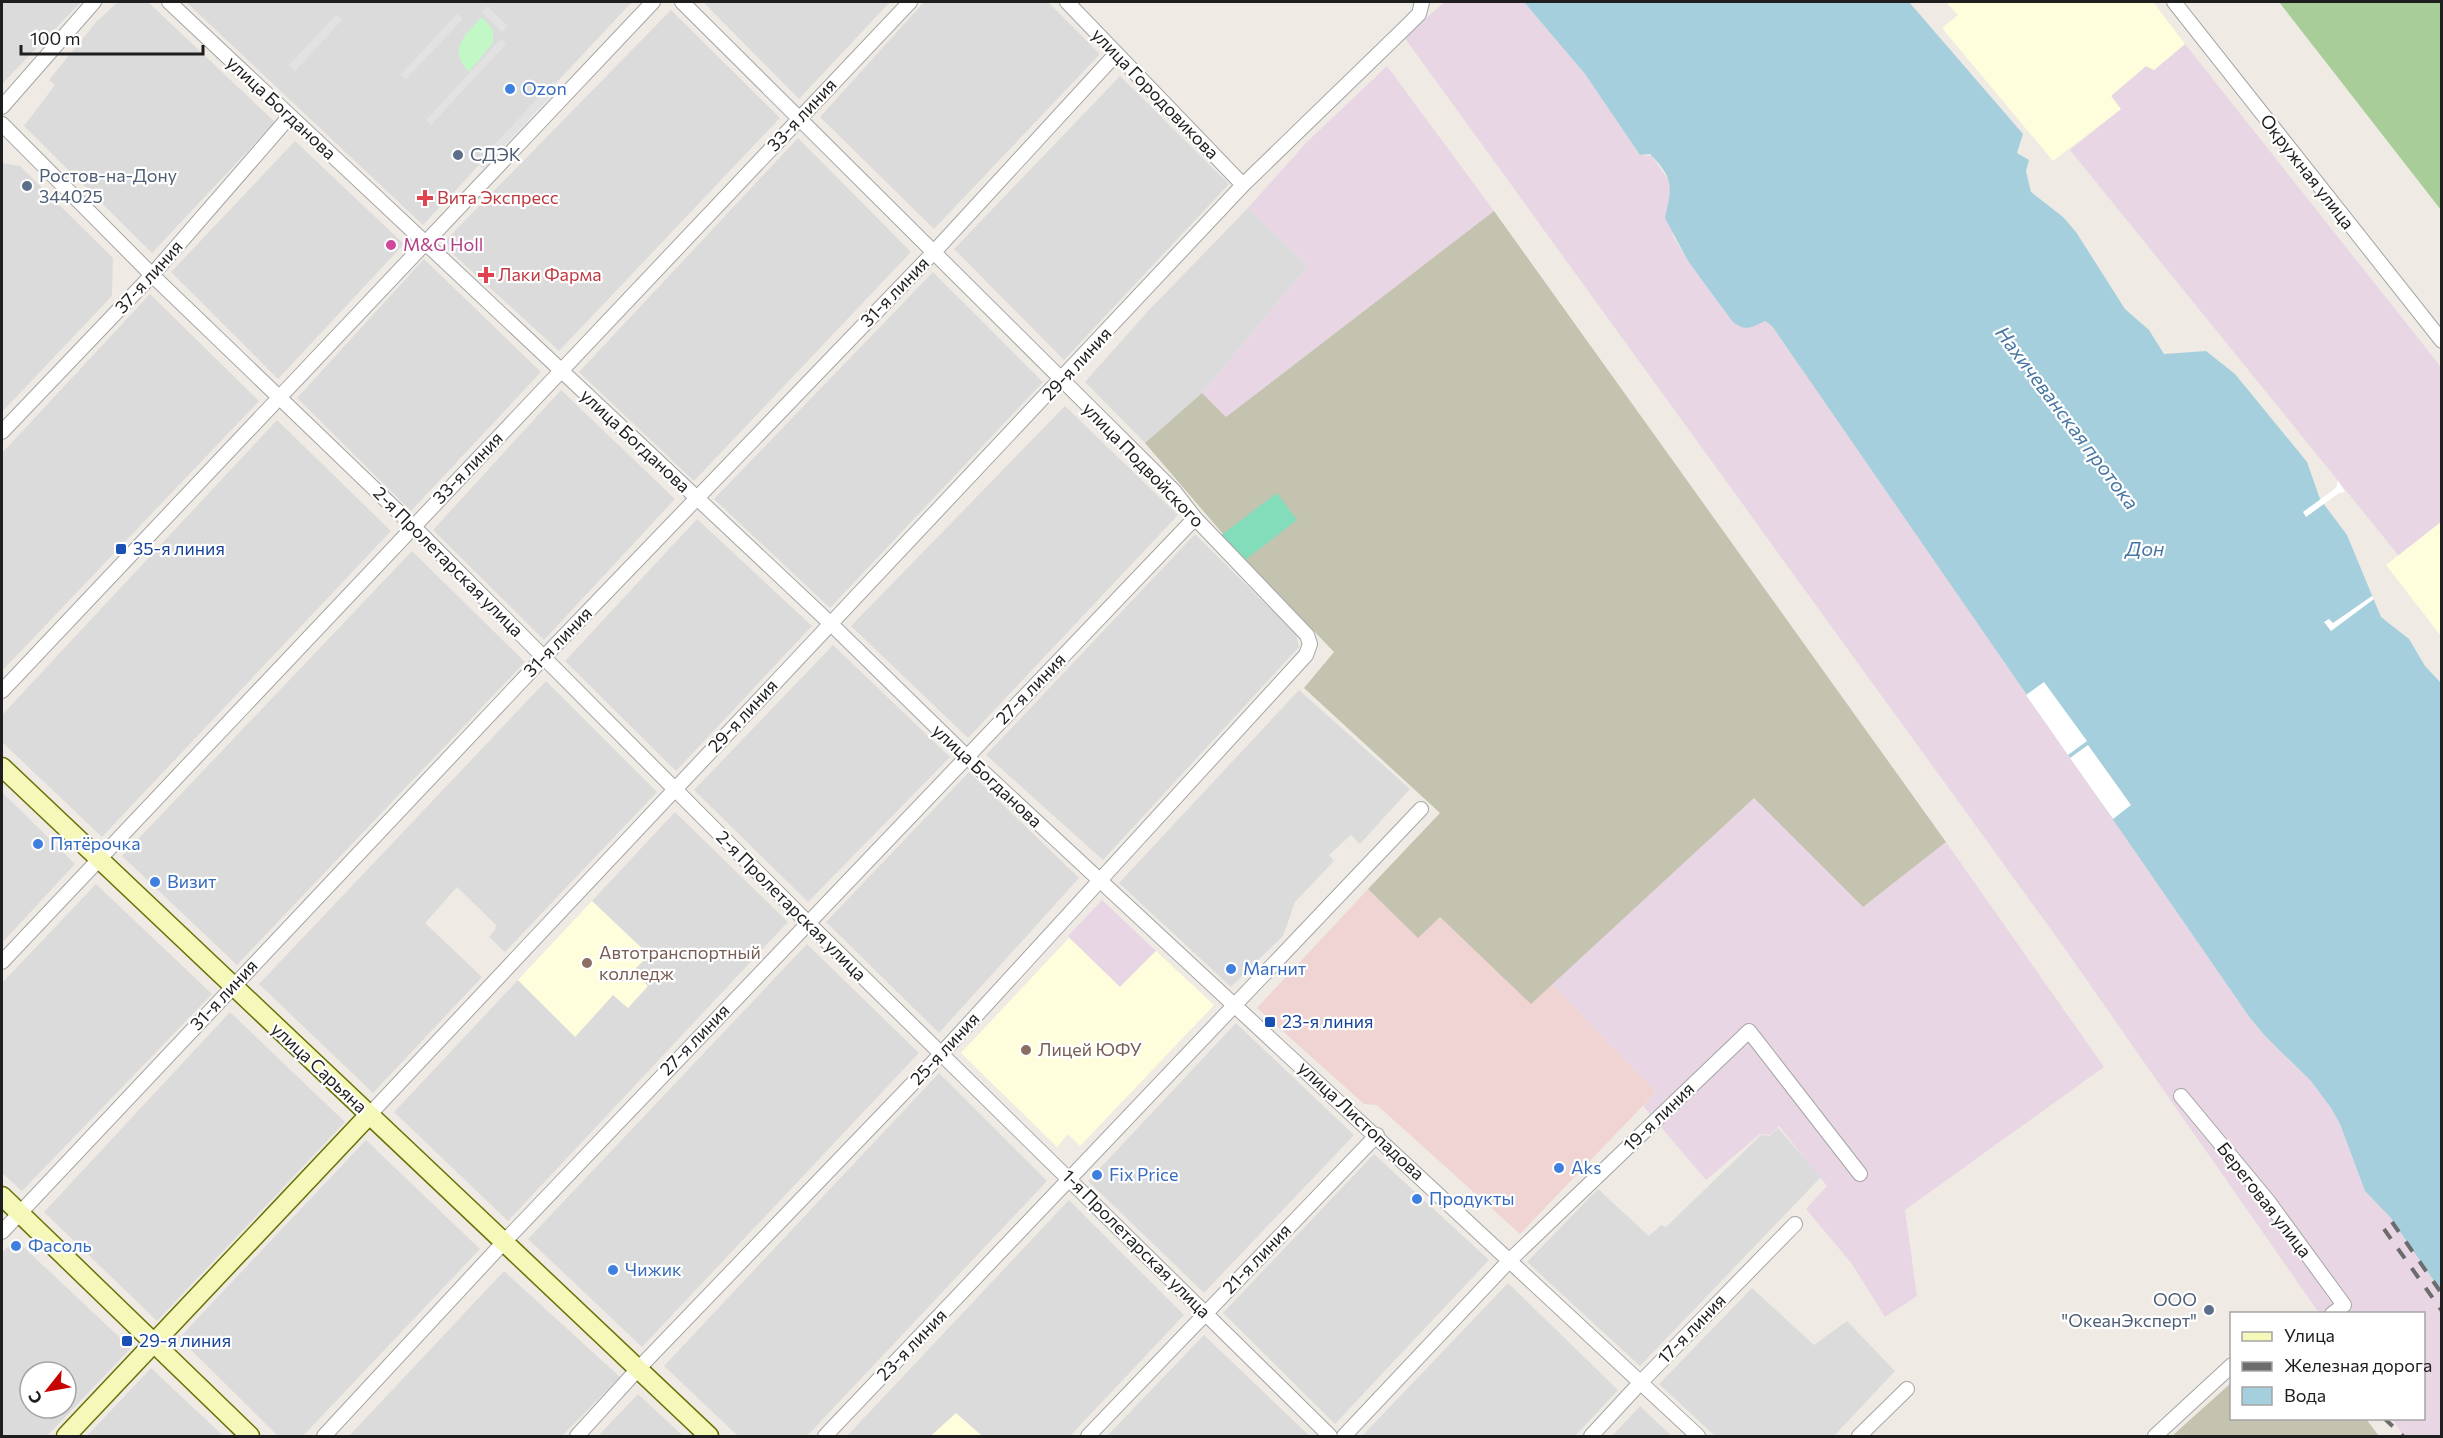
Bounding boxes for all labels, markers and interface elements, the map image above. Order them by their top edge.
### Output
scale bar [21,18,202,56]
street label: улица Городовикова [1088,23,1224,163]
text: 100 m [30,27,80,49]
street label: улица Богданова [222,51,341,164]
street label: 33-я линия [762,73,841,155]
place label: Ozon [522,77,567,99]
marker: Ozon [503,82,517,96]
street label: Окружная улица [2256,109,2360,233]
place label: СДЭК [470,143,521,165]
marker: СДЭК [451,148,465,162]
place label: Ростов-на-Дону 344025 [39,164,177,207]
marker: Ростов-на-Дону 344025 [20,179,34,193]
place label: Вита Экспресс [437,186,559,208]
marker: Вита Экспресс [418,191,432,205]
place label: M&G Holl [403,233,483,255]
street label: 37-я линия [110,235,187,317]
marker: M&G Holl [384,238,398,252]
street label: 31-я линия [855,252,933,331]
place label: Лаки Фарма [498,263,602,285]
marker: Лаки Фарма [479,268,493,282]
water label: Нахичеванская протока [1991,321,2145,514]
street label: 29-я линия [1037,322,1116,405]
street label: улица Богданова [576,384,695,497]
street label: улица Подвойского [1078,397,1209,531]
street label: 33-я линия [427,427,507,508]
street label: 2-я Пролетарская улица [369,482,528,641]
water label: Дон [2123,536,2165,560]
place label: 35-я линия [133,537,225,559]
marker: 35-я линия [114,542,128,556]
street label: 31-я линия [518,602,596,681]
street label: 27-я линия [991,648,1070,729]
street label: 29-я линия [703,674,782,757]
street label: улица Богданова [928,719,1047,832]
street label: 2-я Пролетарская улица [712,826,871,985]
place label: Пятёрочка [50,832,141,854]
marker: Пятёрочка [31,837,45,851]
place label: Визит [167,870,217,892]
marker: Визит [148,875,162,889]
place label: Автотранспортный колледж [599,941,761,984]
street label: 31-я линия [185,954,262,1034]
marker: Автотранспортный колледж [580,956,594,970]
place label: Магнит [1243,957,1307,979]
marker: Магнит [1224,962,1238,976]
street label: 27-я линия [655,999,734,1080]
street label: 25-я линия [905,1007,984,1089]
place label: 23-я линия [1282,1010,1374,1032]
marker: 23-я линия [1263,1015,1277,1029]
street label: улица Сарьяна [267,1017,372,1117]
place label: Лицей ЮФУ [1038,1038,1142,1060]
marker: Лицей ЮФУ [1019,1043,1033,1057]
street label: улица Листопадова [1294,1056,1429,1184]
street label: 19-я линия [1618,1077,1698,1155]
street label: Береговая улица [2213,1137,2317,1261]
place label: Aks [1571,1156,1601,1178]
marker: Aks [1552,1161,1566,1175]
place label: Fix Price [1109,1163,1178,1185]
street label: 1-я Пролетарская улица [1058,1164,1216,1322]
marker: Fix Price [1090,1168,1104,1182]
place label: Продукты [1429,1187,1514,1209]
marker: Продукты [1410,1192,1424,1206]
street label: 21-я линия [1217,1219,1295,1298]
place label: Фасоль [28,1234,92,1256]
marker: Фасоль [9,1239,23,1253]
place label: Чижик [625,1258,682,1280]
marker: Чижик [606,1263,620,1277]
place label: ООО "ОкеанЭксперт" [2062,1288,2197,1331]
street label: 17-я линия [1653,1289,1730,1368]
marker: ООО "ОкеанЭксперт" [2202,1303,2216,1317]
street label: 23-я линия [872,1304,951,1385]
legend [2230,1312,2425,1420]
text: Улица [2284,1324,2335,1346]
place label: 29-я линия [139,1329,231,1351]
marker: 29-я линия [120,1334,134,1348]
text: Железная дорога [2284,1354,2432,1376]
north arrow [18,1360,78,1420]
text: Вода [2284,1384,2326,1406]
text: С [24,1388,46,1408]

